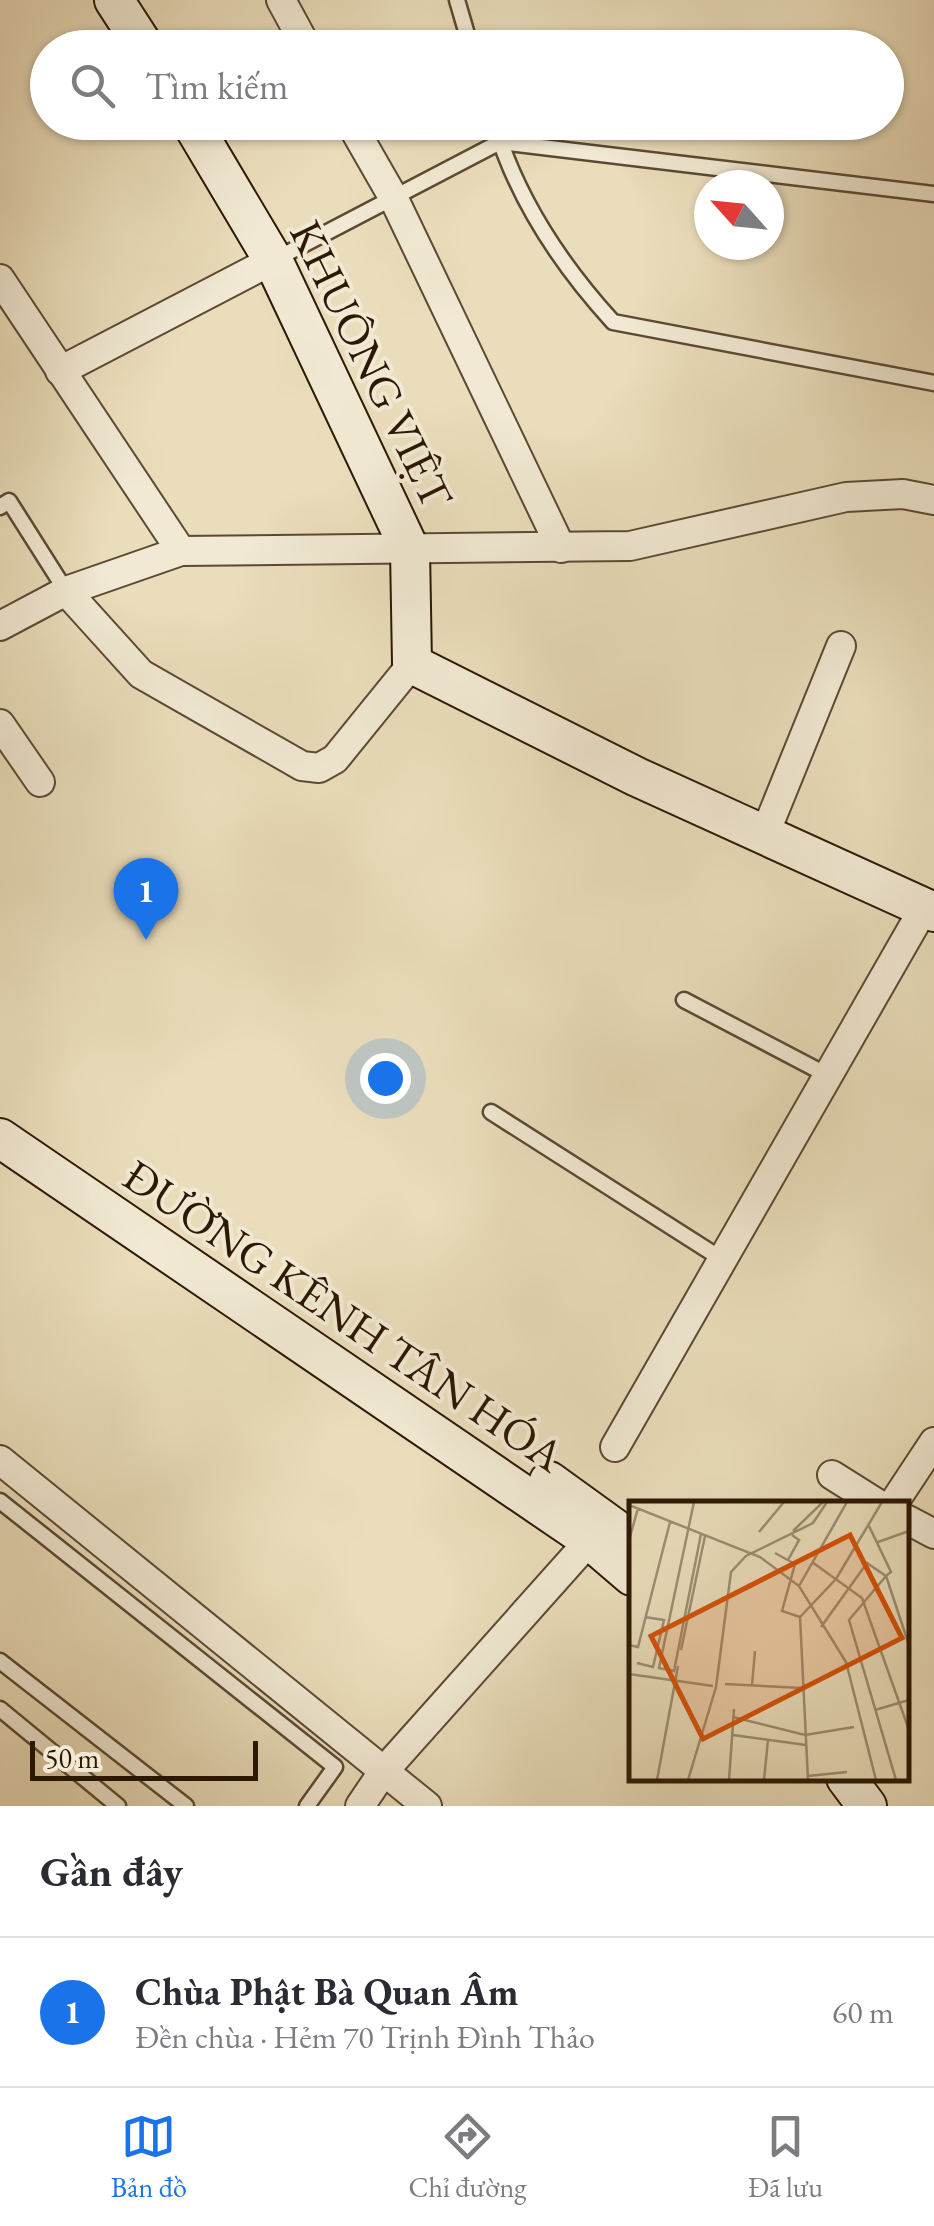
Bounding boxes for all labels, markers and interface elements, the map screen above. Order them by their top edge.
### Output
search box [30,30,904,140]
icon: search [65,58,120,113]
text: Tìm kiếm [145,61,288,110]
north arrow [694,170,784,260]
street label: KHUÔNG VIỆT [277,211,467,518]
pin: 1 [114,858,178,940]
your location [360,1053,411,1104]
street label: ĐƯỜNG KÊNH TÂN HÓA [113,1146,576,1485]
inset map [629,1501,909,1781]
scale bar [30,1736,258,1780]
text: 50 m [45,1740,99,1776]
text: Gần đây [40,1844,183,1899]
text: Chùa Phật Bà Quan Âm [135,1967,518,2016]
text: 1 [64,1991,81,2033]
text: 60 m [832,1991,894,2033]
text: Đền chùa · Hẻm 70 Trịnh Đình Thảo [135,2016,595,2058]
tab: Bản đồ [111,2109,187,2205]
tab: Chỉ đường [409,2109,526,2205]
tab: Đã lưu [748,2109,823,2205]

